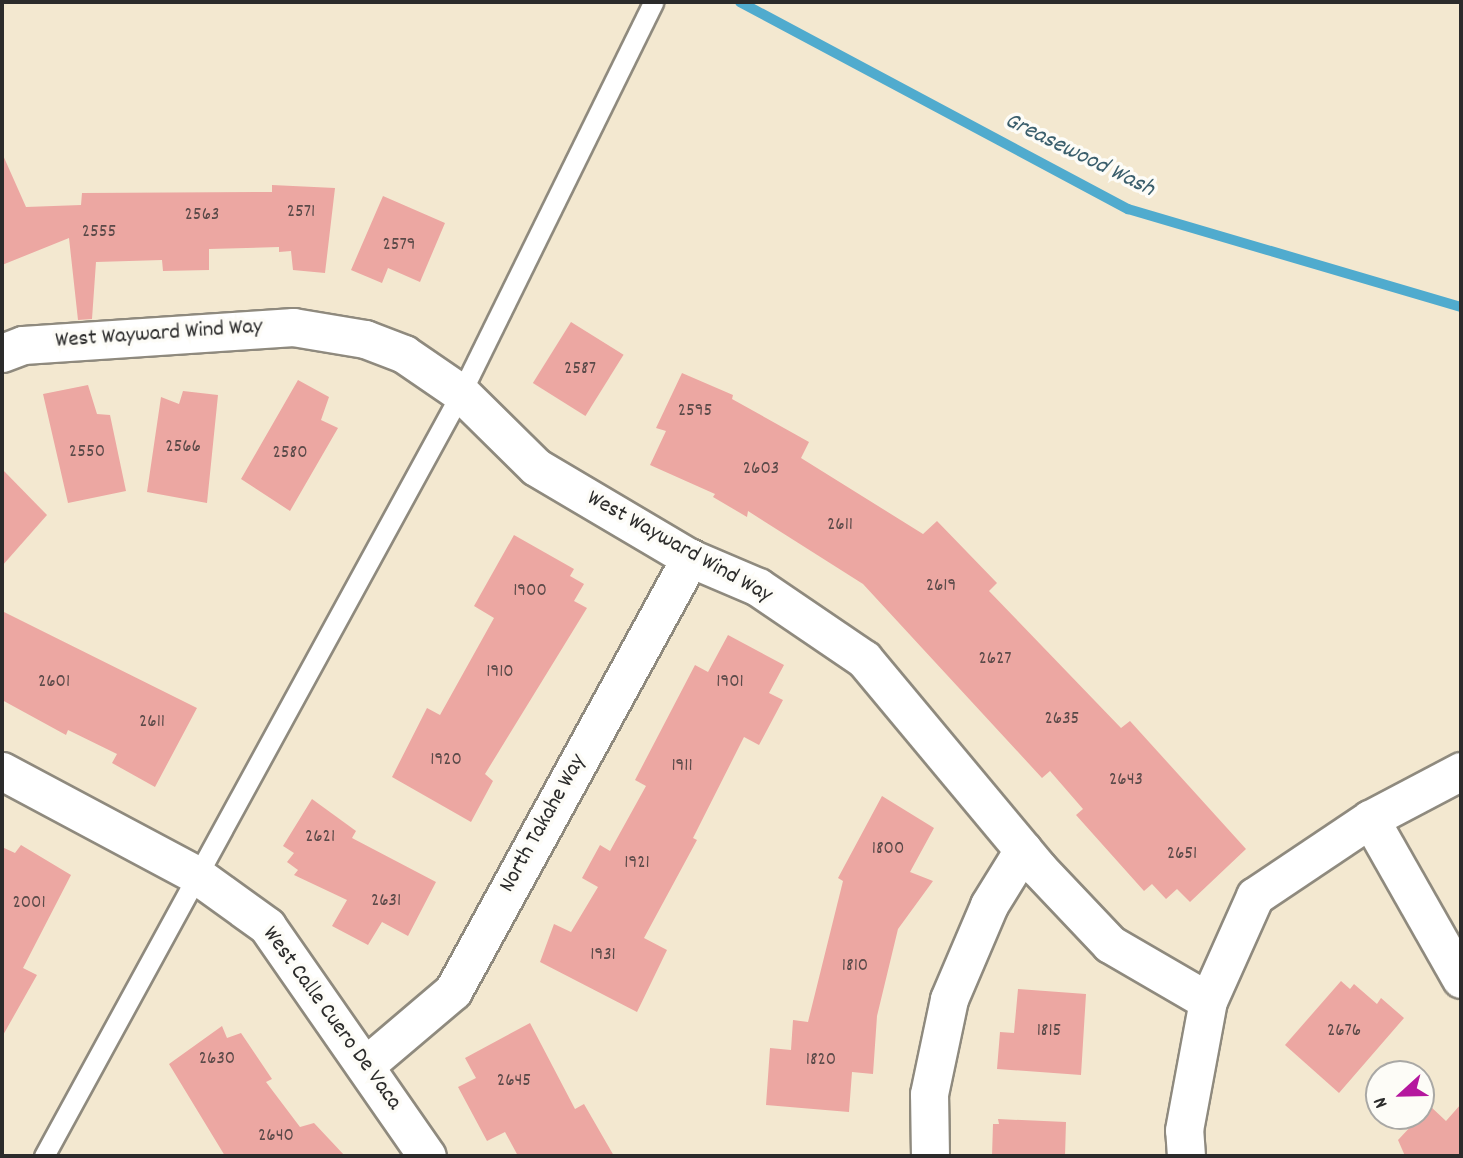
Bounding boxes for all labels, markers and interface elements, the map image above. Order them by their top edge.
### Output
water label: Greasewood Wash [999,107,1159,205]
house number: 2571 [287,202,315,224]
house number: 2563 [185,205,219,227]
house number: 2555 [82,222,116,244]
house number: 2579 [382,235,416,257]
street label: West Wayward Wind Way [54,314,264,356]
house number: 2587 [564,359,596,381]
house number: 2595 [678,401,712,423]
house number: 2566 [165,437,201,459]
house number: 2550 [69,442,105,464]
house number: 2580 [272,443,308,465]
house number: 2603 [743,459,779,481]
street label: West Wayward Wind Way [582,486,776,610]
house number: 2611 [827,515,853,537]
house number: 2619 [926,576,956,598]
house number: 1900 [513,581,547,603]
house number: 2627 [978,649,1012,671]
house number: 1910 [486,662,514,684]
house number: 2601 [38,672,70,694]
house number: 1901 [716,672,744,694]
house number: 2635 [1045,709,1079,731]
house number: 2611 [139,712,165,734]
house number: 1920 [430,750,462,772]
street label: North Takahe Way [495,750,593,898]
house number: 1911 [671,756,693,778]
house number: 2643 [1109,770,1143,792]
house number: 2621 [305,827,335,849]
house number: 1800 [872,839,904,861]
house number: 2651 [1167,844,1197,866]
house number: 1921 [624,853,650,875]
house number: 2631 [371,891,401,913]
house number: 2001 [12,893,46,915]
street label: West Calle Cuero De Vaca [255,922,407,1116]
house number: 1931 [590,945,616,967]
house number: 1810 [842,956,868,978]
house number: 1815 [1037,1021,1061,1043]
house number: 2676 [1327,1021,1361,1043]
house number: 2630 [199,1049,235,1071]
house number: 1820 [806,1050,836,1072]
north arrow [1365,1060,1435,1130]
house number: 2645 [497,1071,531,1093]
text: N [1368,1093,1396,1112]
house number: 2640 [258,1126,294,1148]

